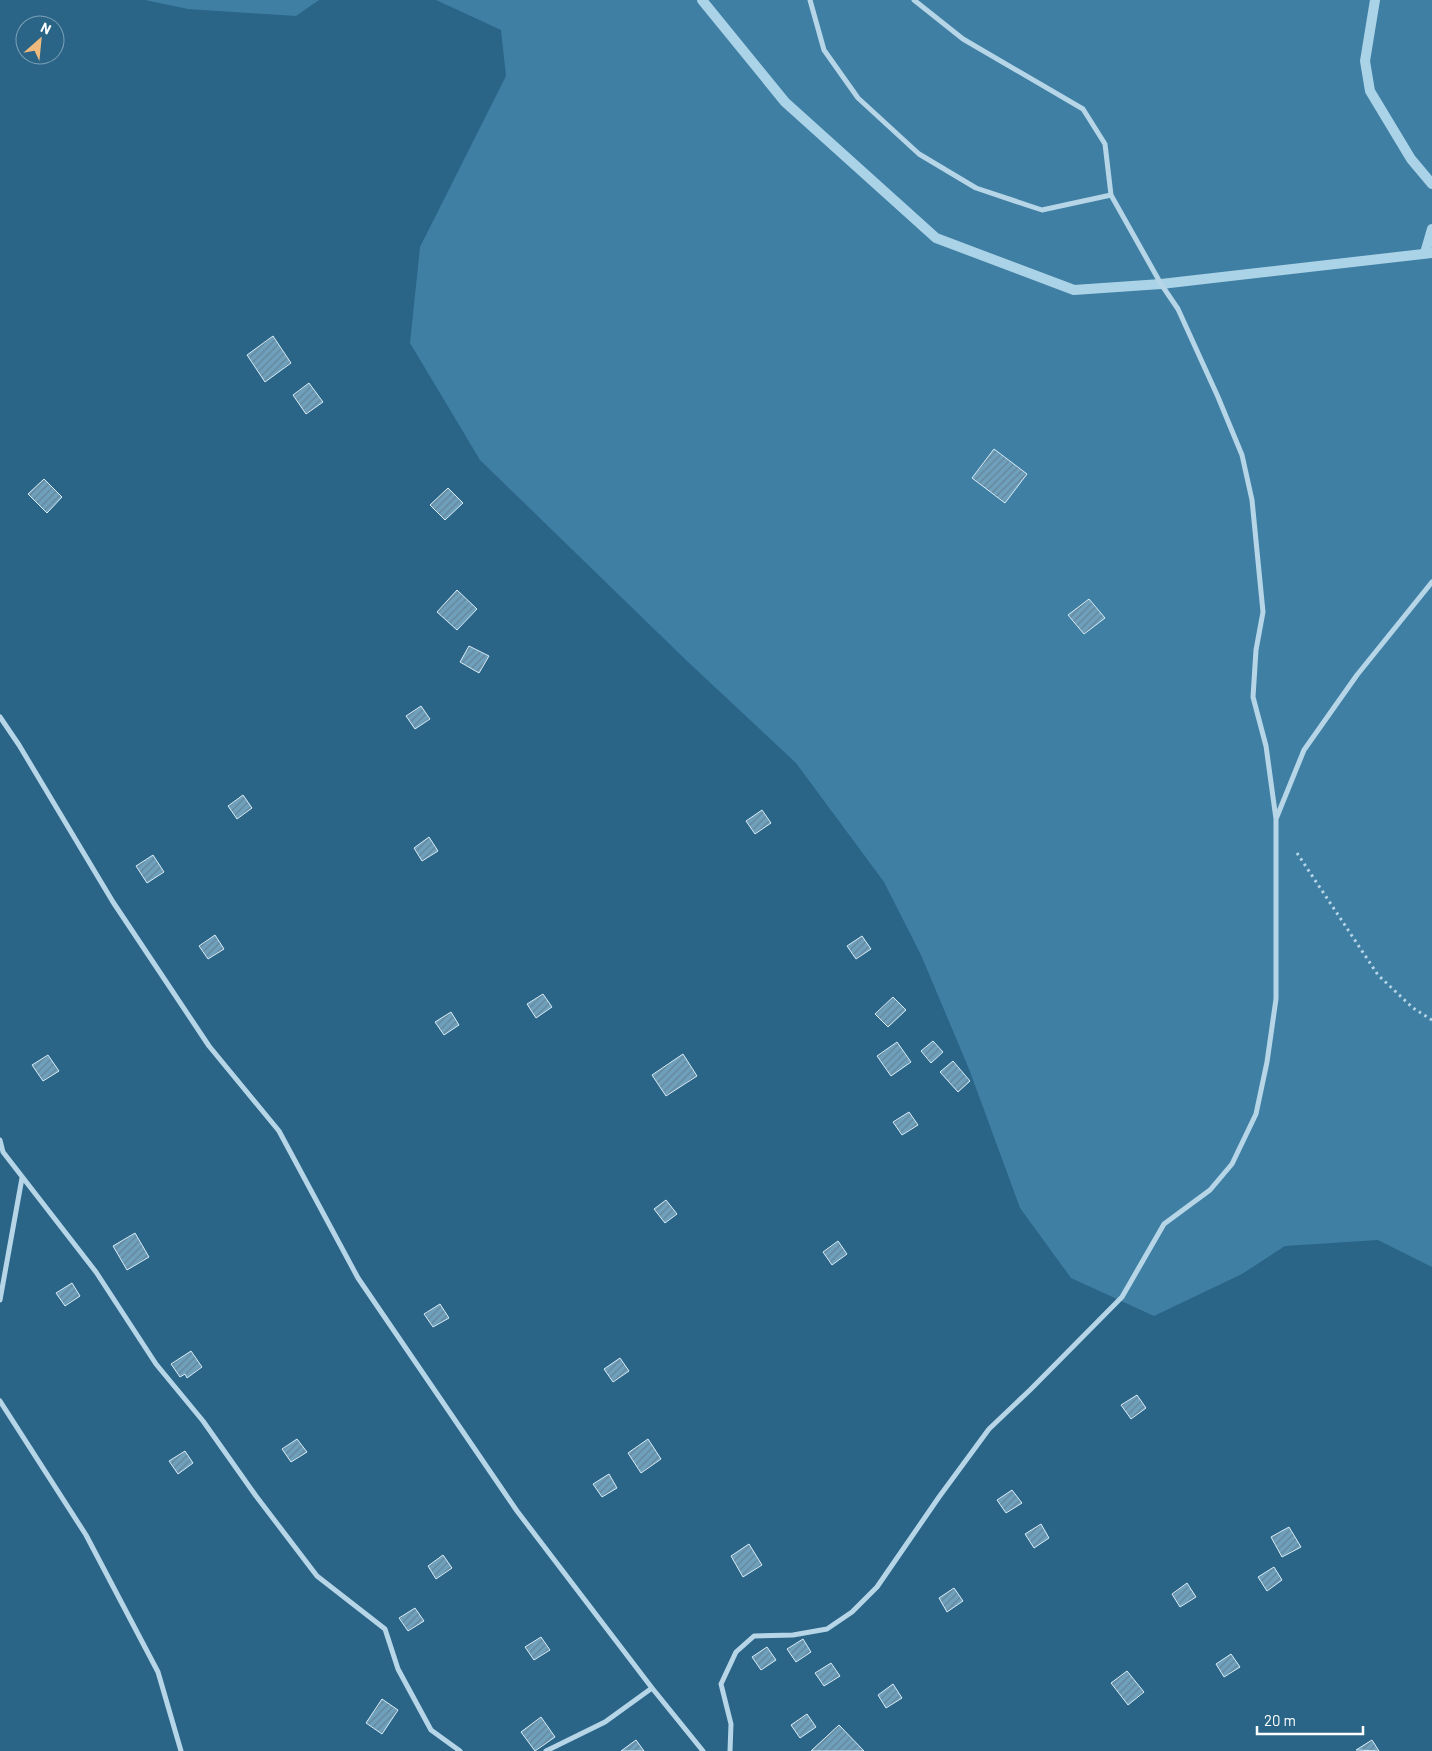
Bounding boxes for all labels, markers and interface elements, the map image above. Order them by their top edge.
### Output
north arrow [15,15,65,65]
text: N [38,18,54,38]
scale bar [1257,1704,1363,1736]
text: 20 m [1264,1711,1296,1729]

